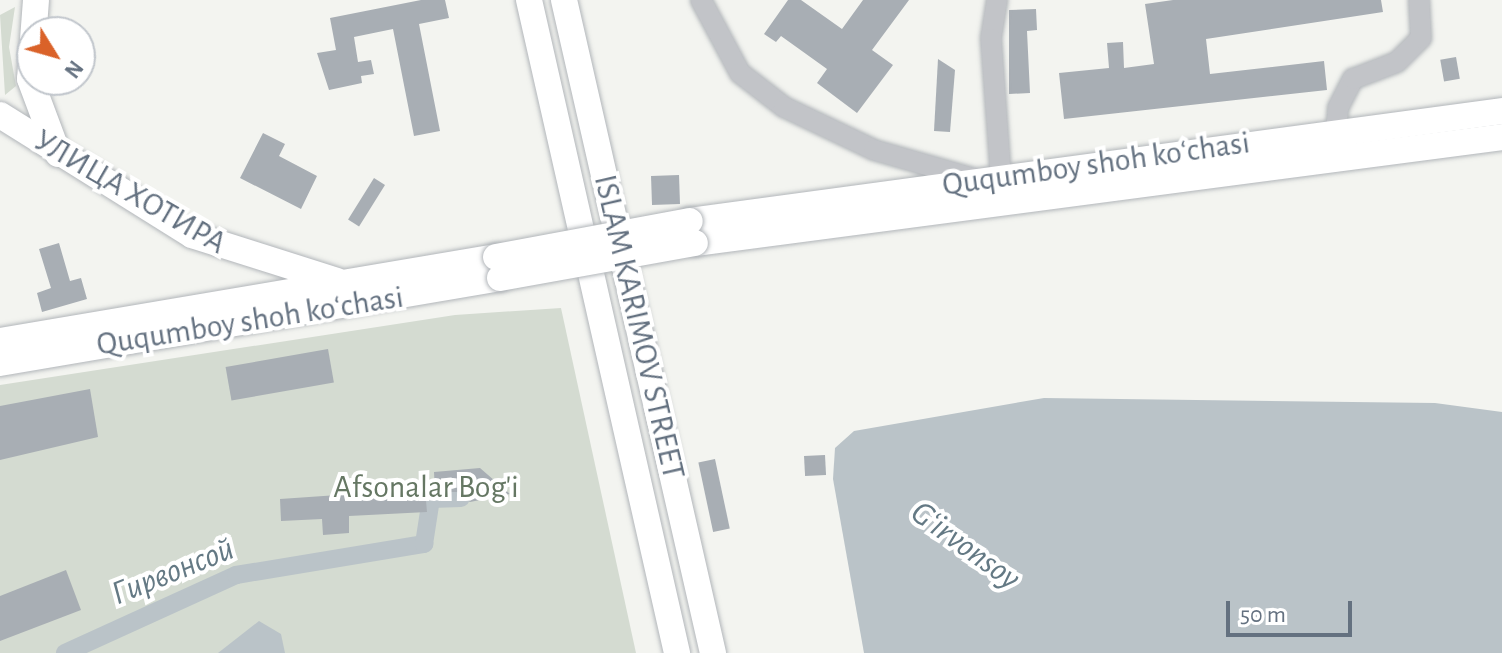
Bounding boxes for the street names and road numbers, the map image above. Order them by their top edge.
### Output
street label: УЛИЦА ХОТИРА [27,121,233,263]
street label: Ququmboy shoh koʻchasi [940,123,1252,205]
street label: ISLAM KARIMOV STREET [585,171,693,483]
street label: Ququmboy shoh koʻchasi [94,278,406,364]

